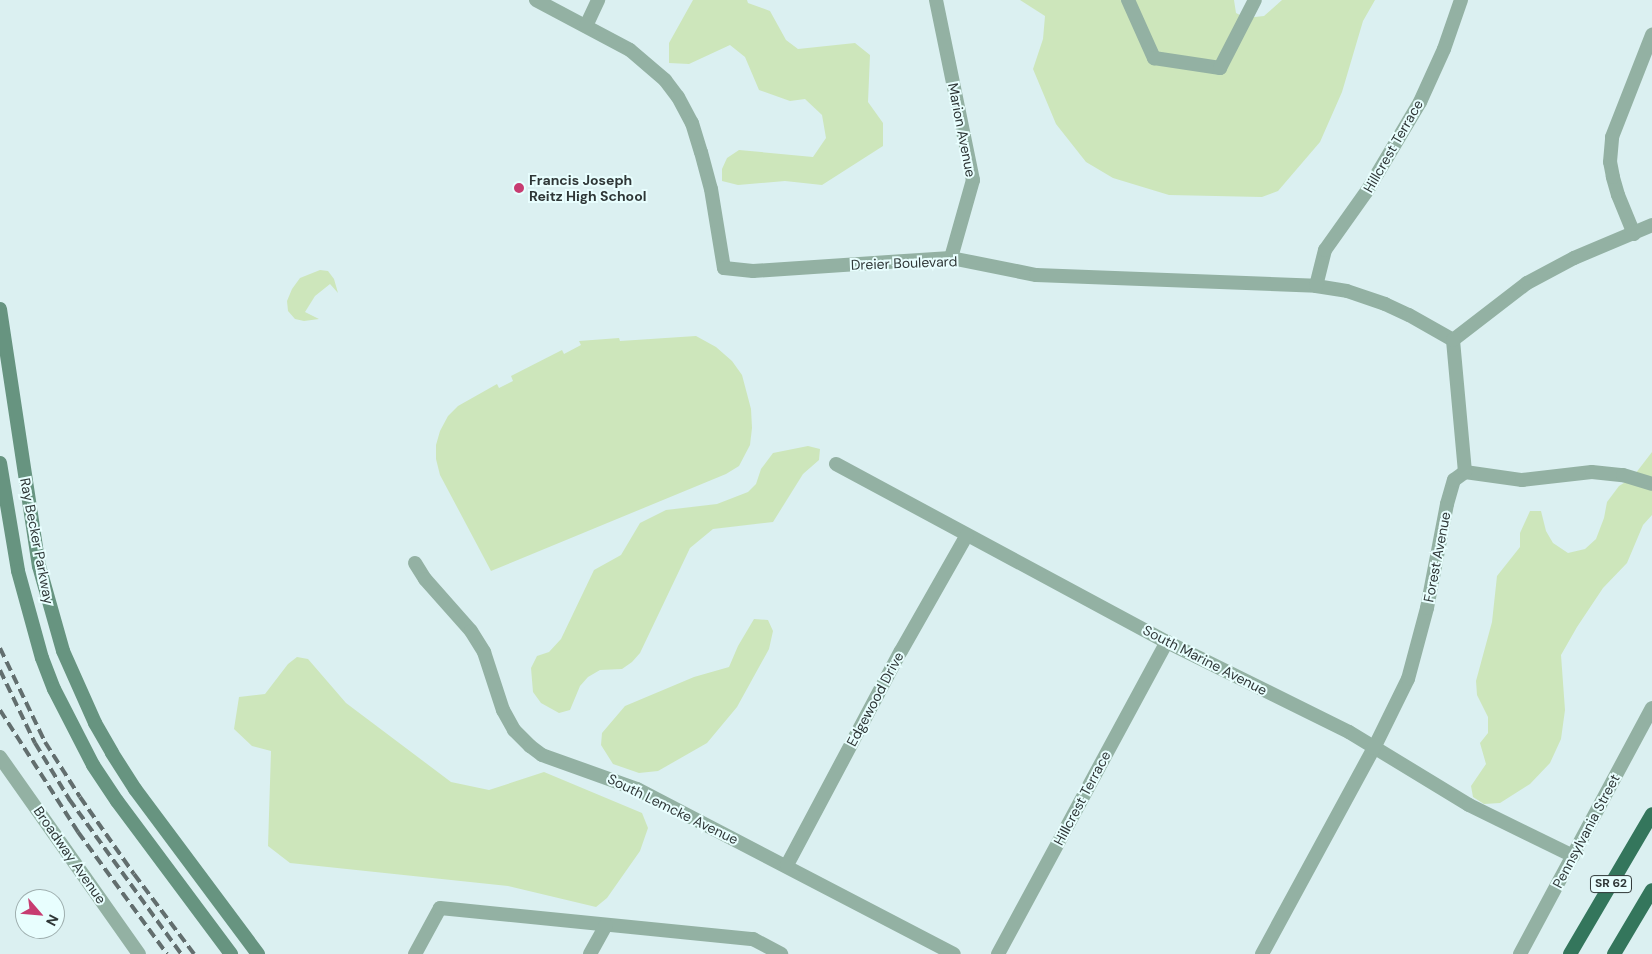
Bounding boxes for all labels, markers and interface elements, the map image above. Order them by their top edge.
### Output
street label: Marion Avenue [945,81,979,179]
street label: Hillcrest Terrace [1360,97,1426,195]
place label: Francis Joseph Reitz High School [529,172,646,204]
marker: Francis Joseph Reitz High School [513,182,525,194]
street label: Dreier Boulevard [850,253,958,273]
street label: Ray Becker Parkway [17,477,57,605]
street label: Forest Avenue [1420,510,1454,604]
street label: South Marine Avenue [1140,621,1270,699]
street label: Edgewood Drive [843,649,907,749]
street label: Hillcrest Terrace [1050,748,1114,848]
street label: South Lemcke Avenue [605,770,741,848]
street label: Pennsylvania Street [1549,771,1623,891]
street label: Broadway Avenue [30,803,110,907]
road number: SR 62 [1590,874,1632,894]
north arrow [15,889,65,939]
text: N [42,912,63,929]

